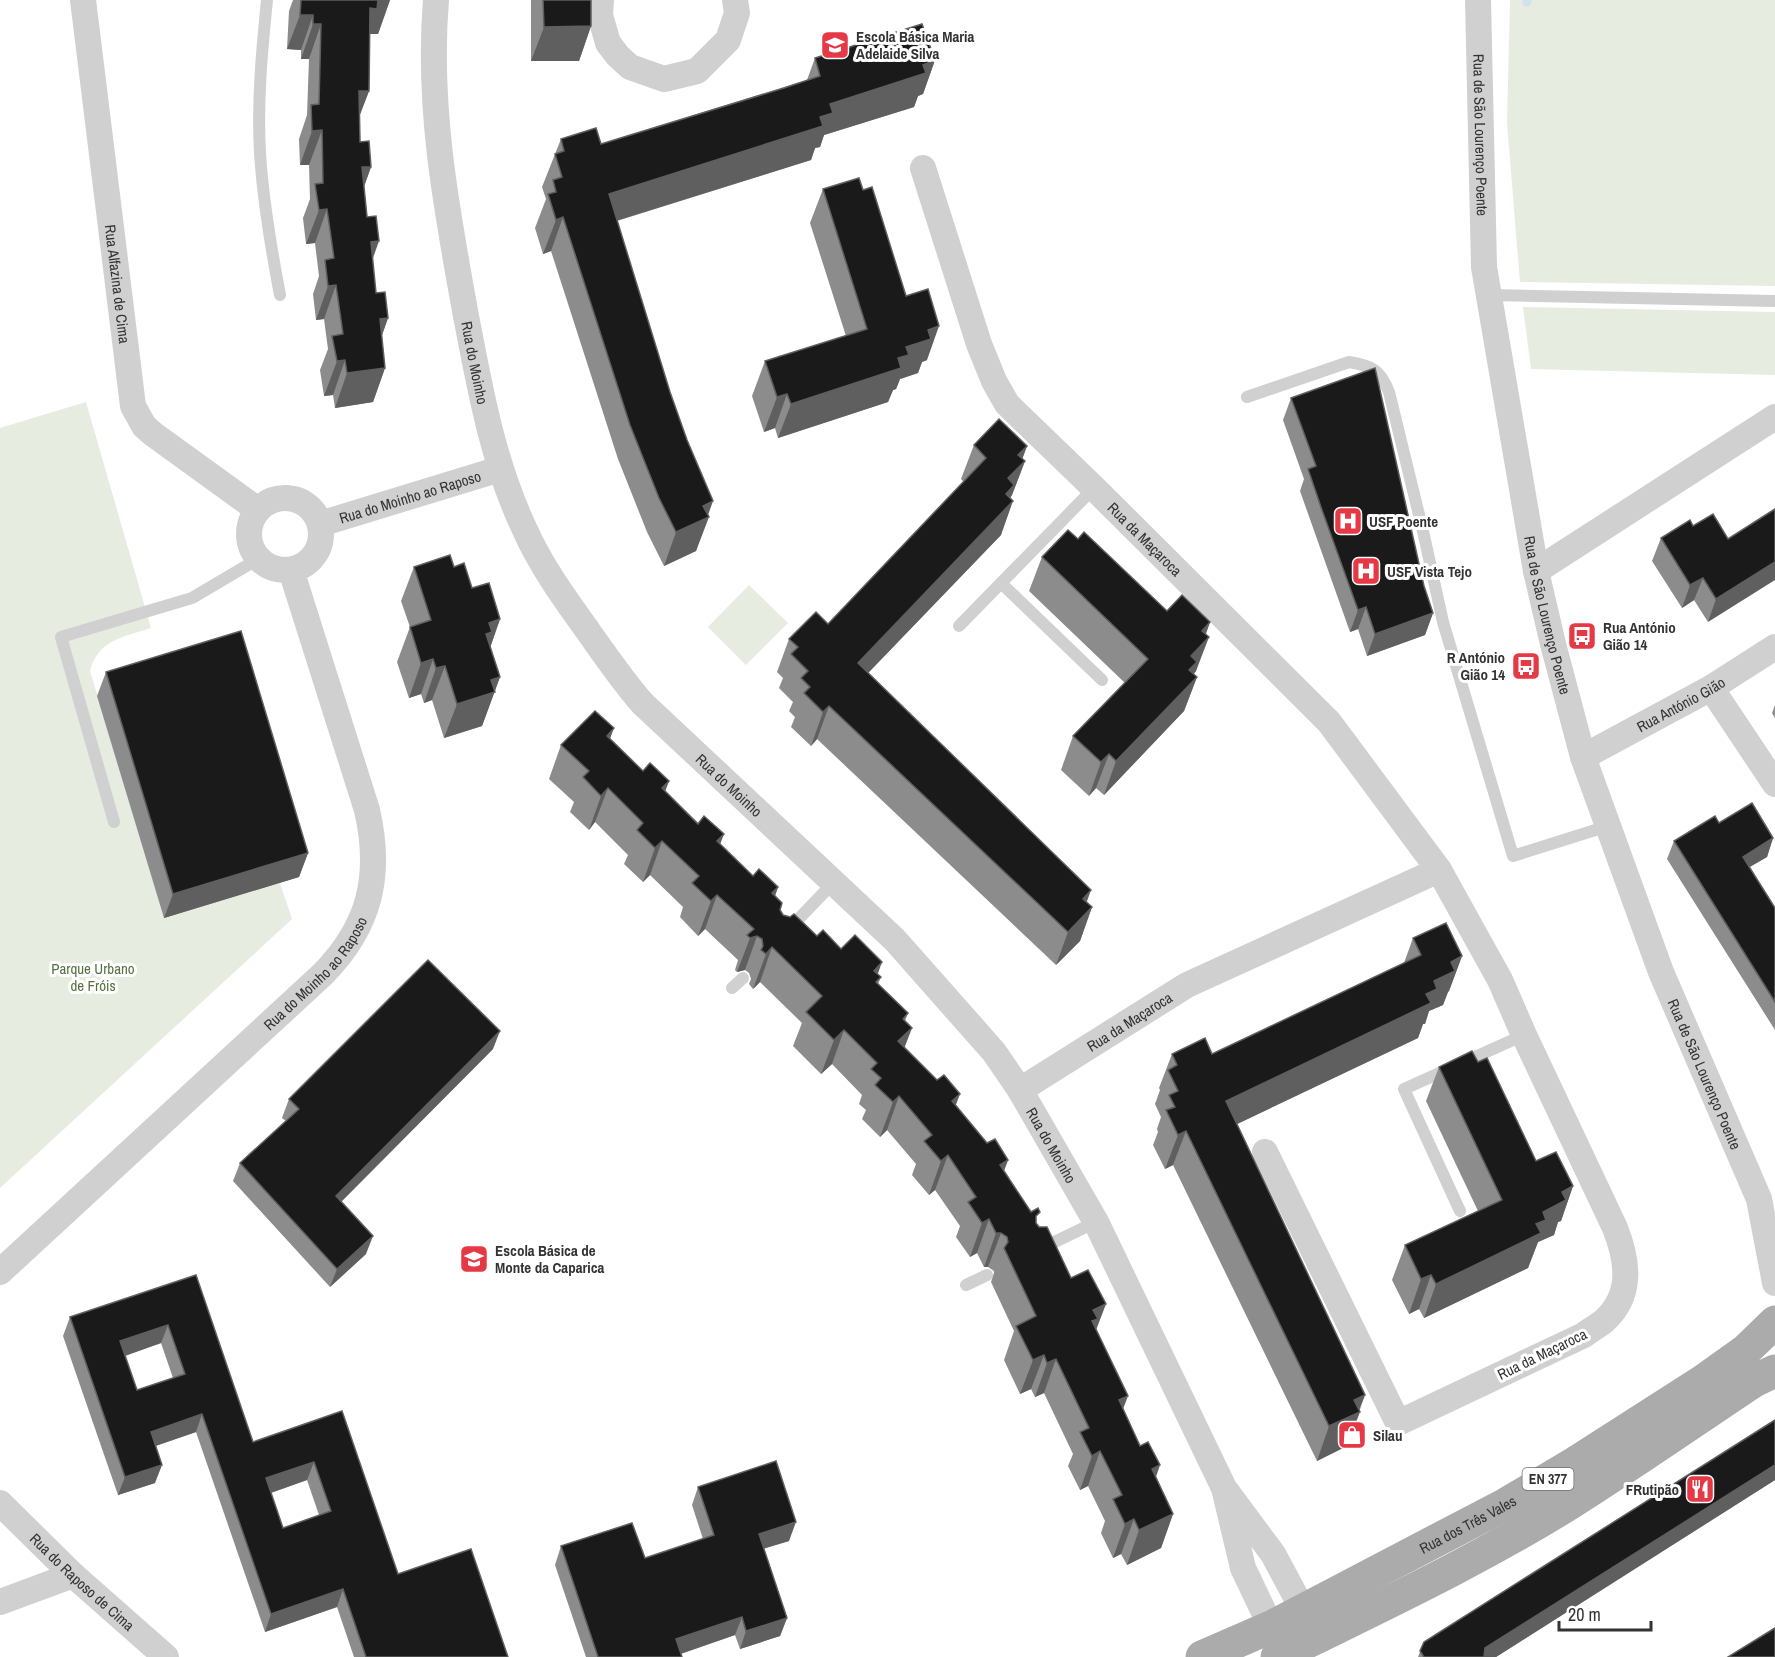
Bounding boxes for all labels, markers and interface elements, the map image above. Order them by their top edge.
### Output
place label: Escola Básica Maria Adelaide Silva [856,26,974,64]
school or university icon: Escola Básica Maria Adelaide Silva [819,29,851,61]
street label: Rua de São Lourenço Poente [1469,54,1493,216]
street label: Rua Alfazina de Cima [100,223,136,345]
street label: Rua do Moinho [457,319,494,406]
street label: Rua do Moinho ao Raposo [336,465,483,528]
street label: Rua da Maçaroca [1103,497,1187,581]
hospital icon: USF Poente [1332,505,1364,537]
place label: USF Poente [1369,511,1438,532]
street label: Rua de São Lourenço Poente [1520,534,1576,697]
hospital icon: USF Vista Tejo [1350,555,1382,587]
place label: USF Vista Tejo [1387,561,1472,582]
place label: Rua António Gião 14 [1603,617,1676,655]
bus stop icon: Rua António Gião 14 [1566,620,1598,652]
place label: R António Gião 14 [1447,647,1505,685]
bus stop icon: R António Gião 14 [1510,650,1542,682]
street label: Rua António Gião [1633,671,1729,737]
street label: Rua do Moinho [691,748,767,821]
street label: Rua do Moinho ao Raposo [259,913,372,1035]
park label: Parque Urbano de Fróis [51,958,135,996]
street label: Rua da Maçaroca [1082,987,1176,1056]
street label: Rua de São Lourenço Poente [1663,995,1747,1153]
street label: Rua do Moinho [1022,1103,1082,1187]
place label: Escola Básica de Monte da Caparica [495,1240,605,1278]
school or university icon: Escola Básica de Monte da Caparica [458,1243,490,1275]
street label: Rua da Maçaroca [1494,1323,1590,1385]
shop icon: Silau [1336,1419,1368,1451]
place label: Silau [1373,1425,1402,1446]
road number: EN 377 [1522,1468,1574,1490]
restaurant icon: FRutipão [1684,1473,1716,1505]
place label: FRutipão [1626,1479,1679,1500]
street label: Rua dos Três Vales [1415,1490,1520,1558]
street label: Rua do Raposo de Cima [26,1528,139,1635]
scale bar [1559,1594,1650,1632]
text: 20 m [1568,1602,1601,1627]

